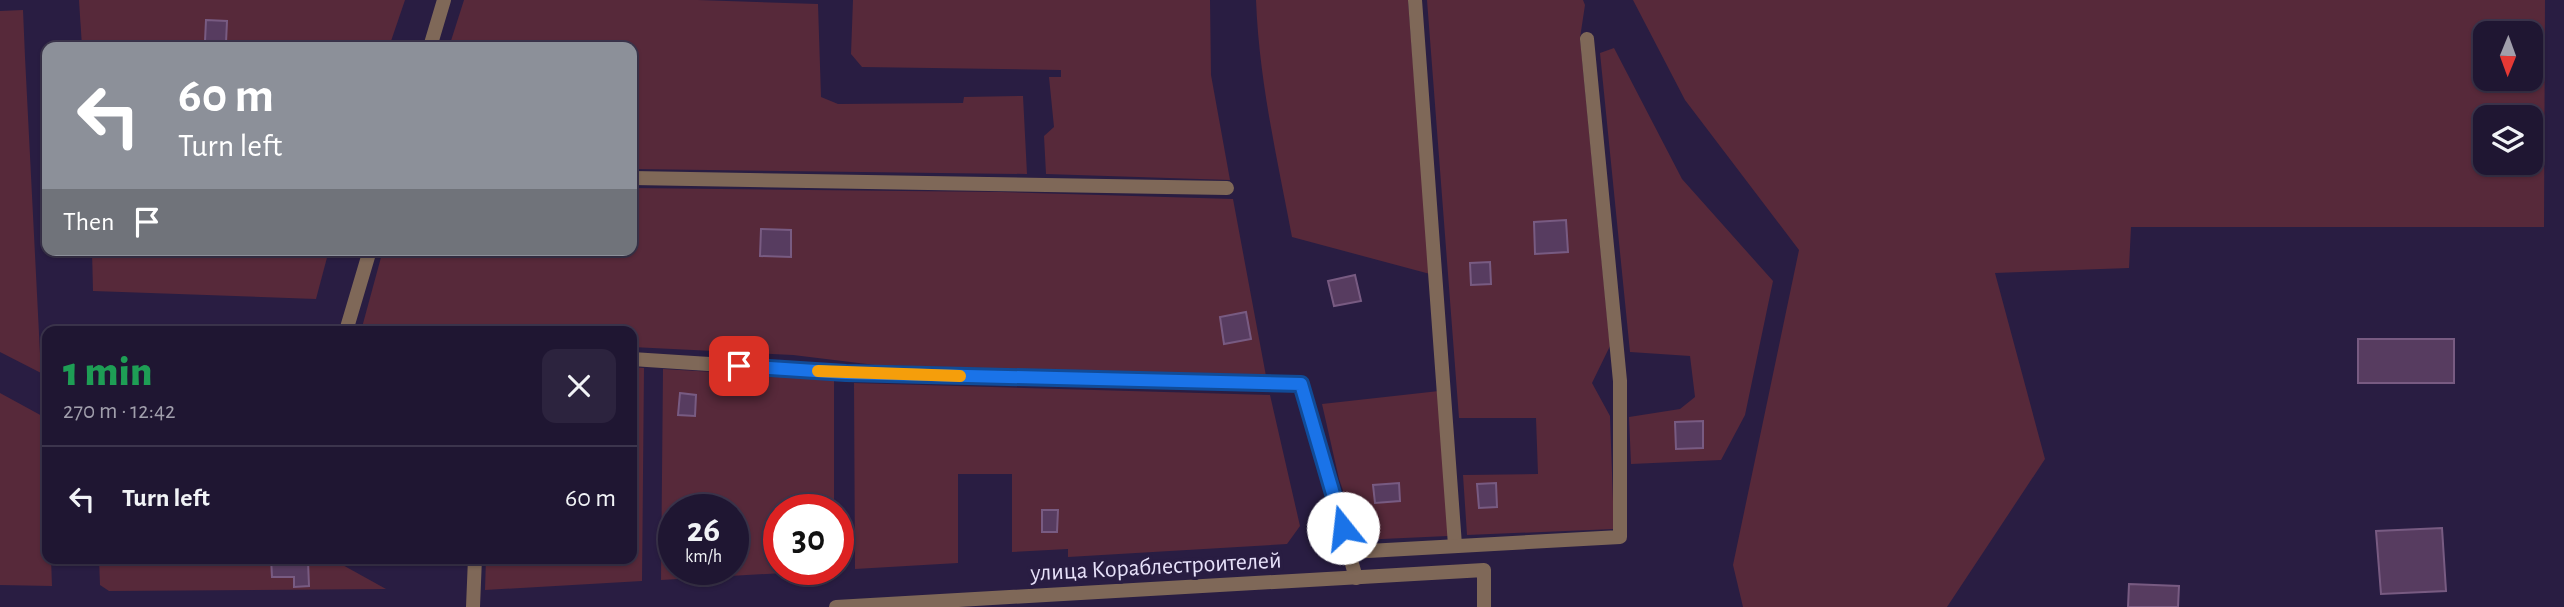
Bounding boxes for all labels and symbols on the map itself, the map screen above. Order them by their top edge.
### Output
north arrow [2473,21,2543,91]
pin [709,336,769,396]
position arrow [1306,491,1380,565]
speed limit sign: 30 [763,494,854,585]
street label: улица Кораблестроителей [1029,548,1282,586]

